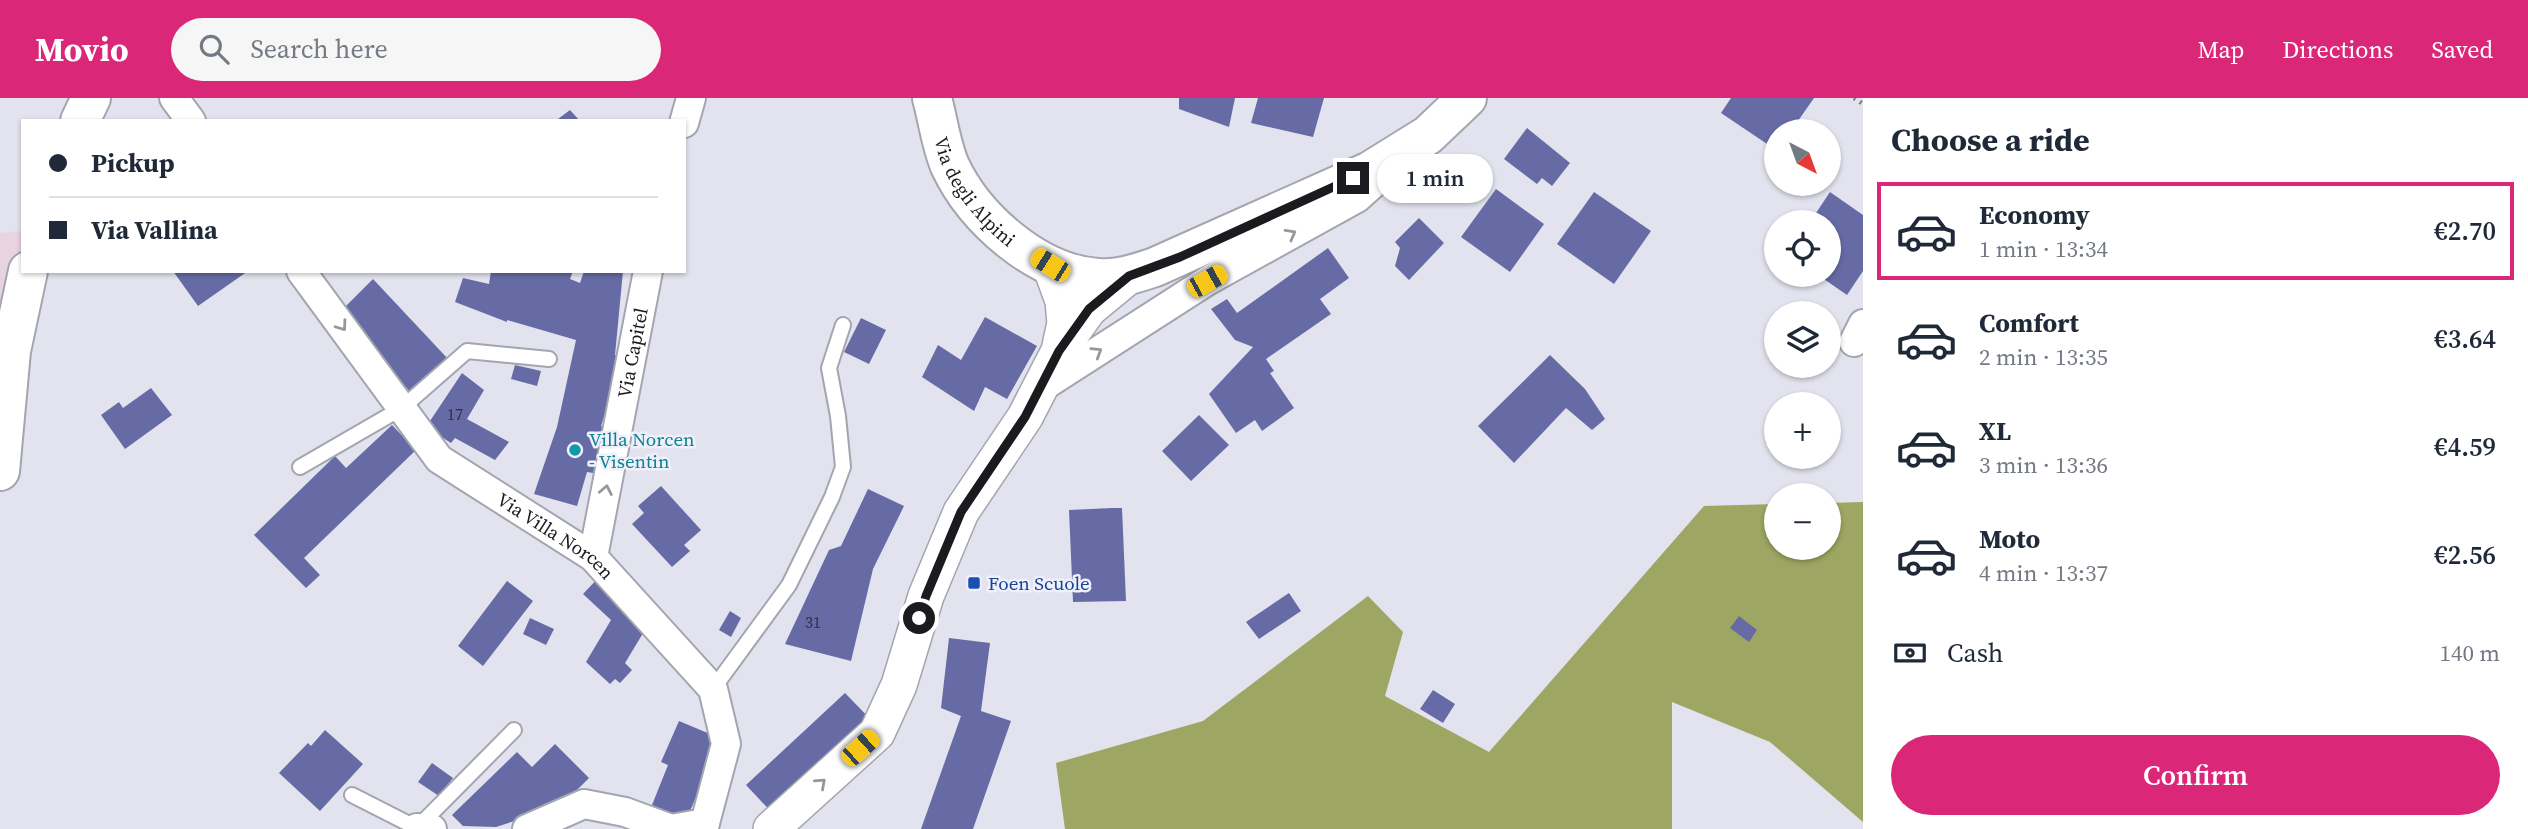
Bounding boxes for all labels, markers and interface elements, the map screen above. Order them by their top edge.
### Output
search box [171,18,661,81]
text: Movio [35,27,129,72]
icon: search [195,30,233,68]
text: Search here [251,31,388,67]
text: Map [2197,33,2244,66]
text: Directions [2282,33,2393,66]
text: Saved [2431,33,2493,66]
text: Choose a ride [1891,118,2090,162]
north arrow [1764,119,1841,196]
map controls [1764,119,1841,560]
street label: Via degli Alpini [928,134,1021,253]
text: Pickup [91,145,175,181]
callout: 1 min [1378,154,1493,202]
route end [1337,162,1369,194]
text: 1 min [1405,162,1465,194]
text: Economy [1979,197,2090,233]
icon: car [1895,200,1958,263]
button: locate [1764,210,1841,287]
text: Via Vallina [91,212,218,248]
text: €2.70 [2434,213,2496,249]
one-way arrow [1284,229,1296,242]
text: 1 min · 13:34 [1979,233,2108,265]
car [1027,245,1074,285]
car [1184,262,1231,300]
button: layers [1764,301,1841,378]
street label: Via Capitel [611,305,654,400]
text: Comfort [1979,305,2079,341]
icon: car [1895,308,1958,371]
one-way arrow [333,318,346,331]
text: €3.64 [2434,321,2496,357]
text: 2 min · 13:35 [1979,341,2108,373]
one-way arrow [1089,348,1102,361]
button: + [1764,392,1841,469]
house number: 17 [447,403,463,425]
text: XL [1979,413,2011,449]
icon: car [1895,416,1958,479]
place label: Villa Norcen - Visentin [589,426,695,474]
text: €4.59 [2434,429,2496,465]
marker: Villa Norcen - Visentin [567,442,583,458]
text: 3 min · 13:36 [1979,449,2108,481]
button: − [1764,483,1841,560]
one-way arrow [598,484,613,496]
street label: Via Villa Norcen [492,486,620,585]
text: Moto [1979,521,2040,557]
icon: car [1895,524,1958,587]
text: €2.56 [2434,537,2496,573]
text: 4 min · 13:37 [1979,557,2108,589]
place label: Foen Scuole [988,570,1090,596]
marker: Foen Scuole [966,575,982,591]
route start [903,602,935,634]
house number: 31 [805,611,821,633]
icon: cash [1891,634,1929,672]
text: Cash [1947,635,2003,671]
text: 140 m [2439,637,2500,669]
car [838,726,883,770]
button: Confirm [1891,735,2500,815]
one-way arrow [813,779,826,791]

